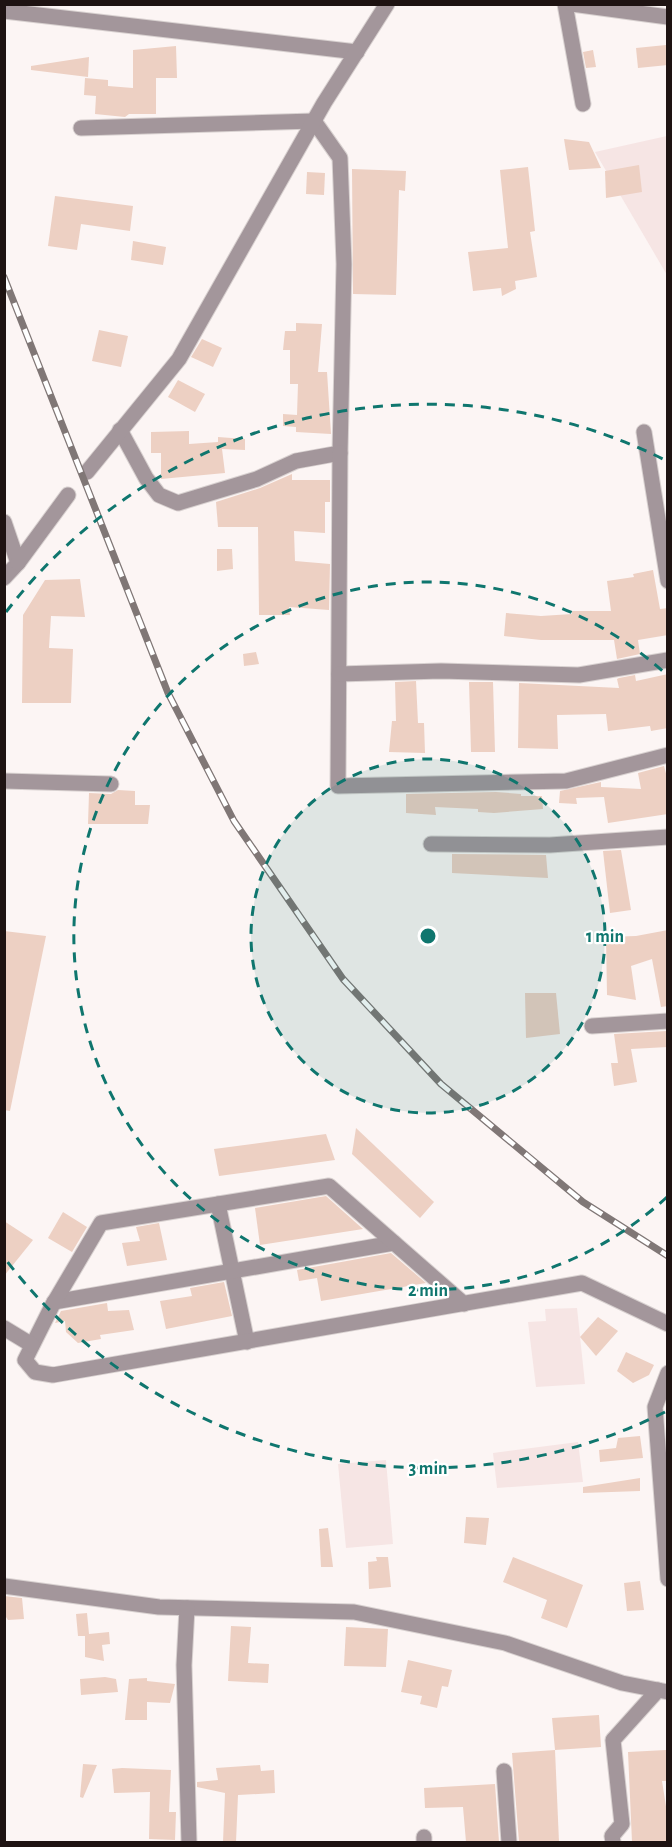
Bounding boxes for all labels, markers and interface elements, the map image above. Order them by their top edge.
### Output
centre of rings [418,926,438,946]
text: 1 min [586,928,624,946]
text: 2 min [408,1282,448,1300]
text: 3 min [408,1460,448,1478]

